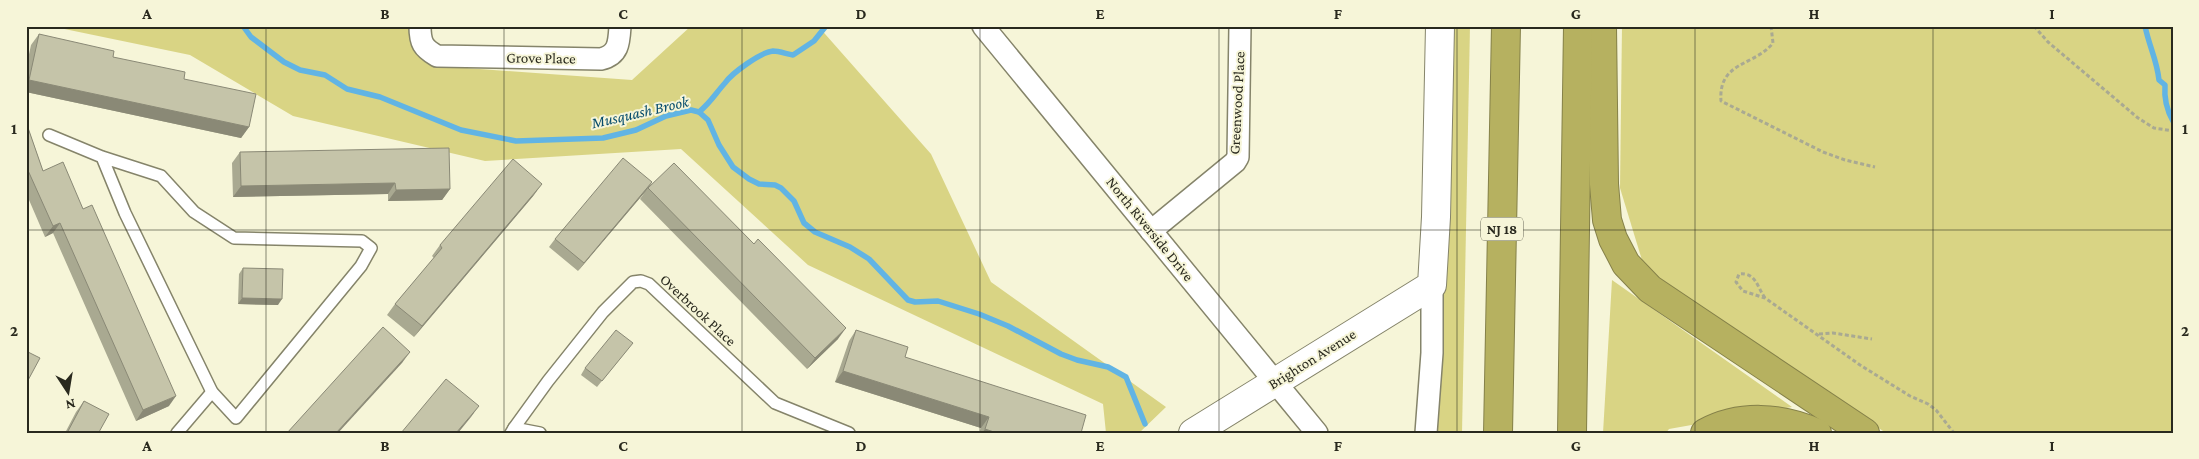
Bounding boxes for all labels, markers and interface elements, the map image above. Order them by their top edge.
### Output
text: A [141,5,152,22]
text: B [380,5,390,22]
text: C [618,5,628,22]
text: D [855,5,867,22]
text: E [1095,5,1105,22]
text: F [1334,5,1343,22]
text: G [1571,5,1581,22]
text: H [1809,5,1820,22]
text: I [2049,5,2055,22]
street label: Grove Place [506,49,576,67]
street label: Greenwood Place [1226,51,1248,155]
water label: Musquash Brook [589,92,692,133]
text: 1 [11,120,17,137]
text: 1 [2182,120,2188,137]
street label: North Riverside Drive [1103,174,1197,284]
road number: NJ 18 [1481,218,1523,240]
street label: Overbrook Place [657,271,739,349]
text: 2 [10,322,18,339]
text: 2 [2181,322,2189,339]
street label: Brighton Avenue [1265,325,1360,393]
north arrow [42,366,92,416]
text: N [64,396,77,414]
text: A [141,437,152,454]
text: B [380,437,390,454]
text: C [618,437,628,454]
text: D [855,437,867,454]
text: E [1095,437,1105,454]
text: F [1334,437,1343,454]
text: G [1571,437,1581,454]
text: H [1809,437,1820,454]
text: I [2049,437,2055,454]

